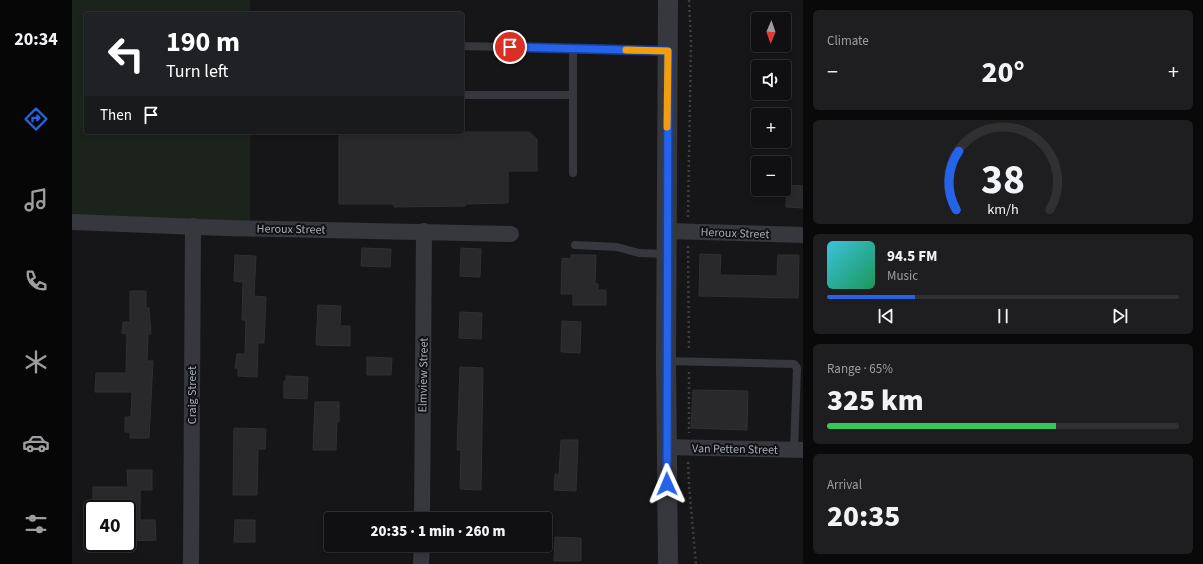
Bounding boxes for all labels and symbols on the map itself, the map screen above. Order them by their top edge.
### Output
north arrow [751,12,791,52]
pin [493,30,527,64]
street label: Heroux Street [257,220,325,239]
street label: Heroux Street [700,224,770,243]
street label: Elmview Street [414,337,433,413]
street label: Craig Street [184,366,201,424]
street label: Van Petten Street [692,440,778,459]
position arrow [646,463,688,505]
speed limit sign: 40 [84,500,136,552]

